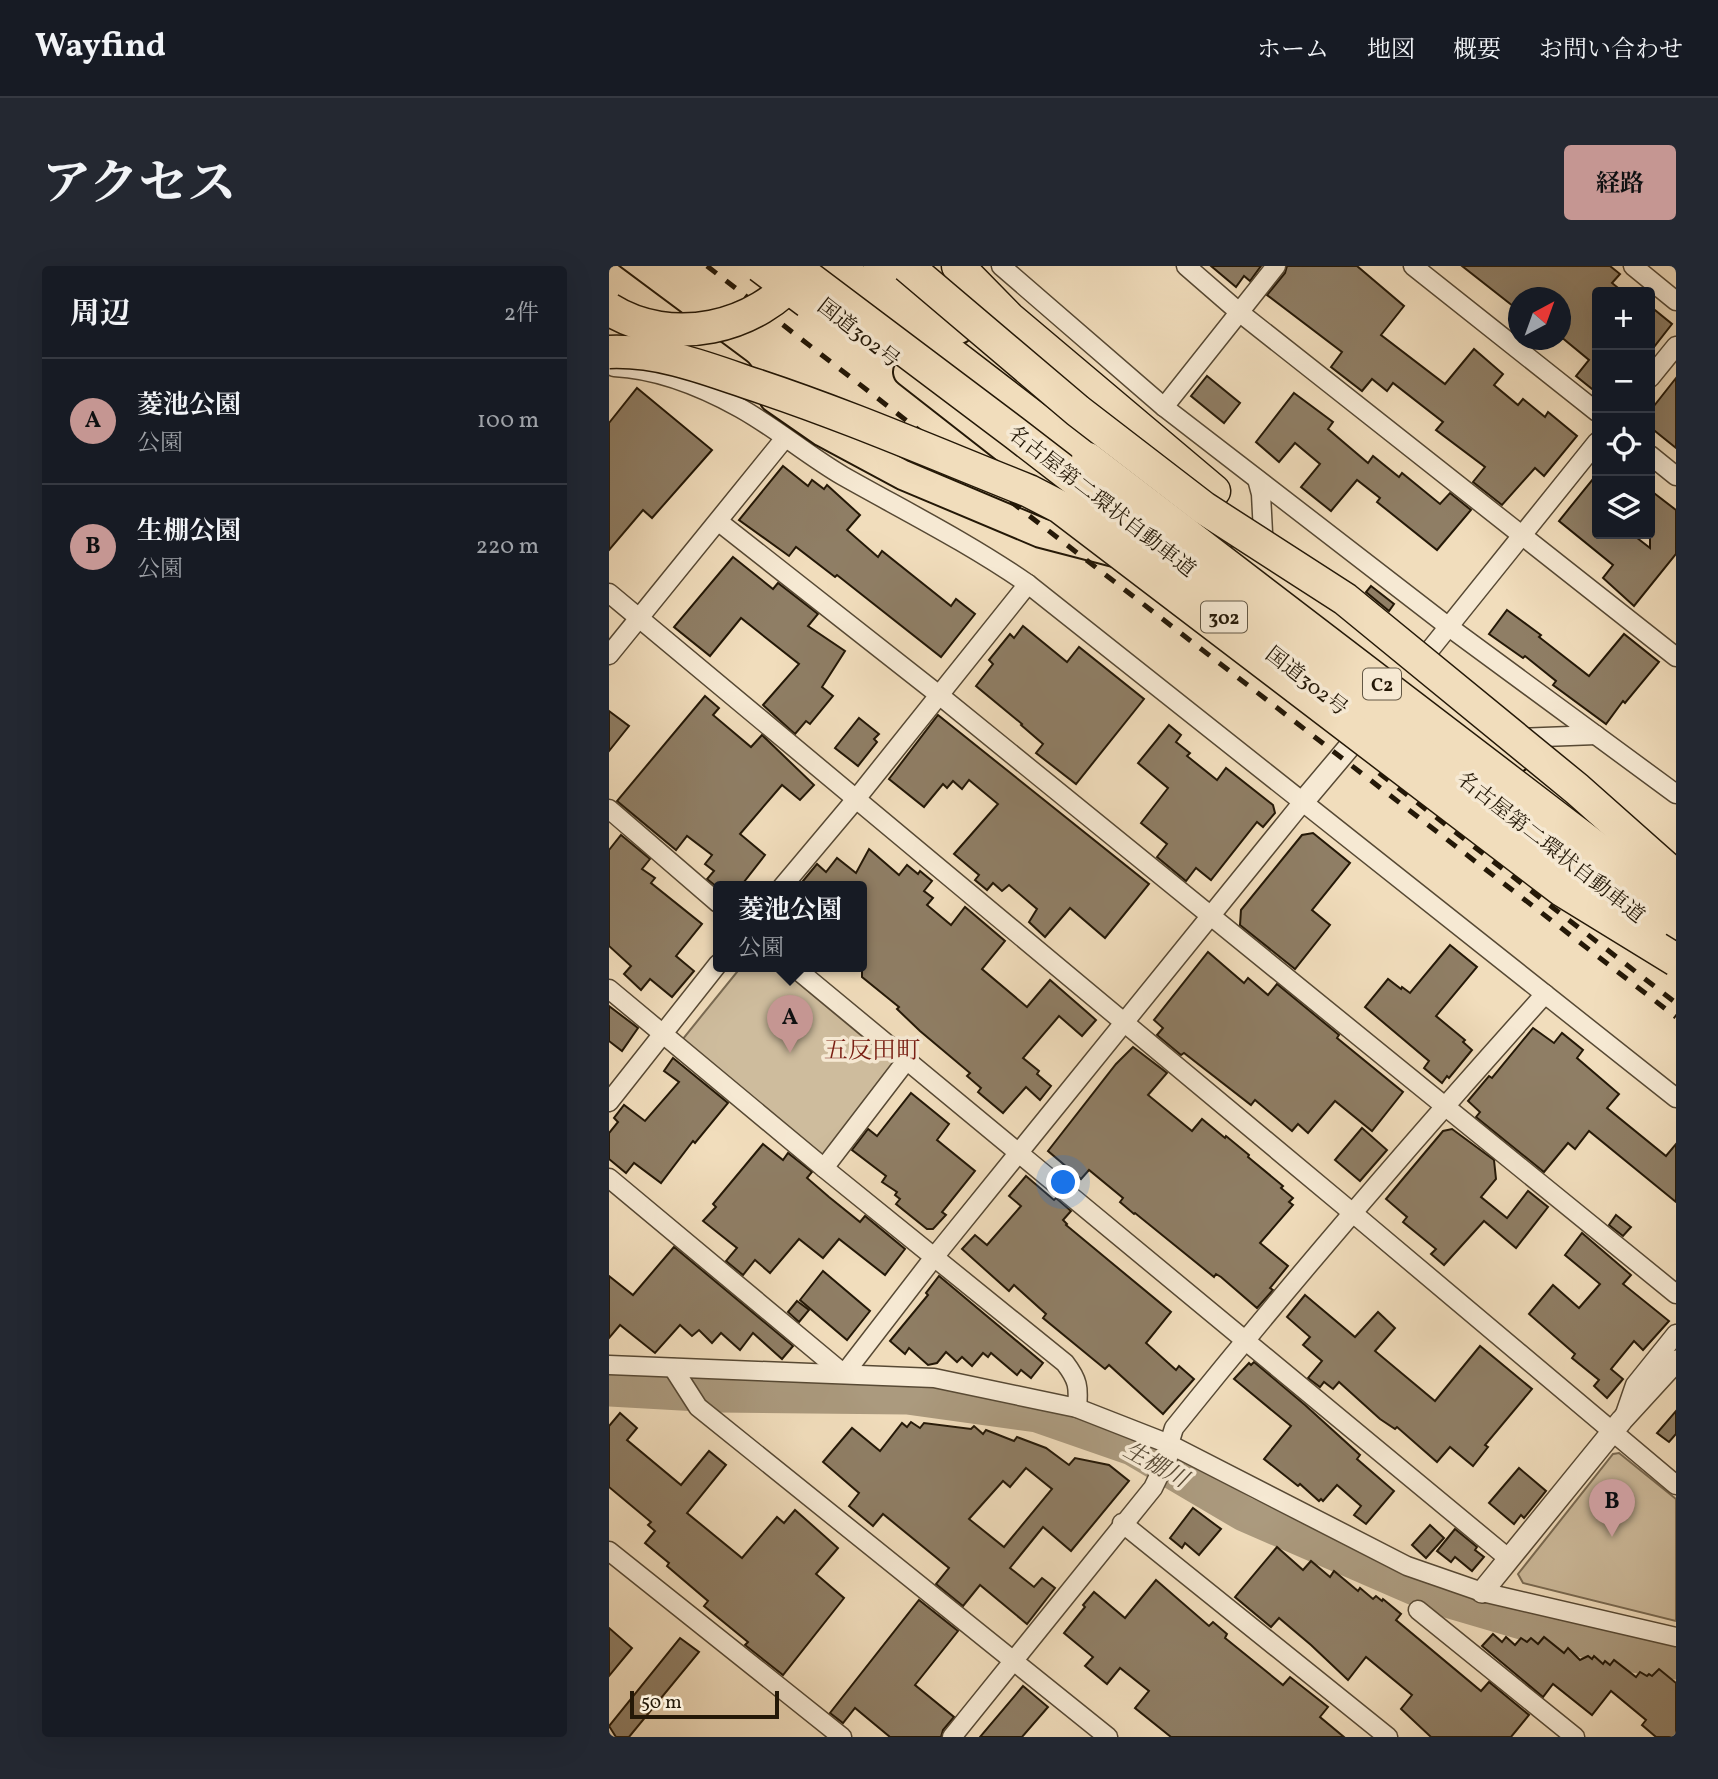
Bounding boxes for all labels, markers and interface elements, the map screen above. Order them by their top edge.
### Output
text: Wayfind [35,25,166,71]
text: ホーム [1257,34,1329,68]
text: 地図 [1367,34,1415,68]
text: 概要 [1453,34,1501,68]
text: お問い合わせ [1539,34,1683,68]
button: 経路 [1564,145,1676,220]
text: アクセス [42,152,237,221]
north arrow [1508,287,1571,350]
map controls [1592,287,1655,539]
button: + [1592,287,1655,350]
street label: 国道302号 [811,293,905,376]
text: 周辺 [70,294,130,336]
text: 2件 [504,298,539,330]
button: − [1592,350,1655,413]
text: 菱池公園 [137,388,241,424]
text: A [85,405,101,437]
text: 100 m [477,405,539,437]
button: locate [1592,413,1655,476]
street label: 名古屋第二環状自動車道 [1001,420,1201,585]
text: 公園 [137,428,183,460]
button: layers [1592,476,1655,539]
text: 生棚公園 [137,514,241,550]
text: B [85,531,101,563]
text: 220 m [476,531,539,563]
text: 公園 [137,554,183,586]
road number: 302 [1201,602,1247,632]
street label: 国道302号 [1259,641,1353,724]
road number: C2 [1363,668,1401,700]
street label: 名古屋第二環状自動車道 [1450,766,1650,931]
popup [713,881,867,972]
text: 菱池公園 [738,893,842,929]
text: 公園 [738,933,784,965]
pin: A [767,995,813,1053]
district label: 五反田町 [824,1035,920,1069]
your location [1046,1165,1080,1199]
water label: 生棚川 [1117,1435,1196,1498]
pin: B [1589,1479,1635,1537]
scale bar [630,1688,779,1720]
text: 50 m [641,1690,682,1716]

